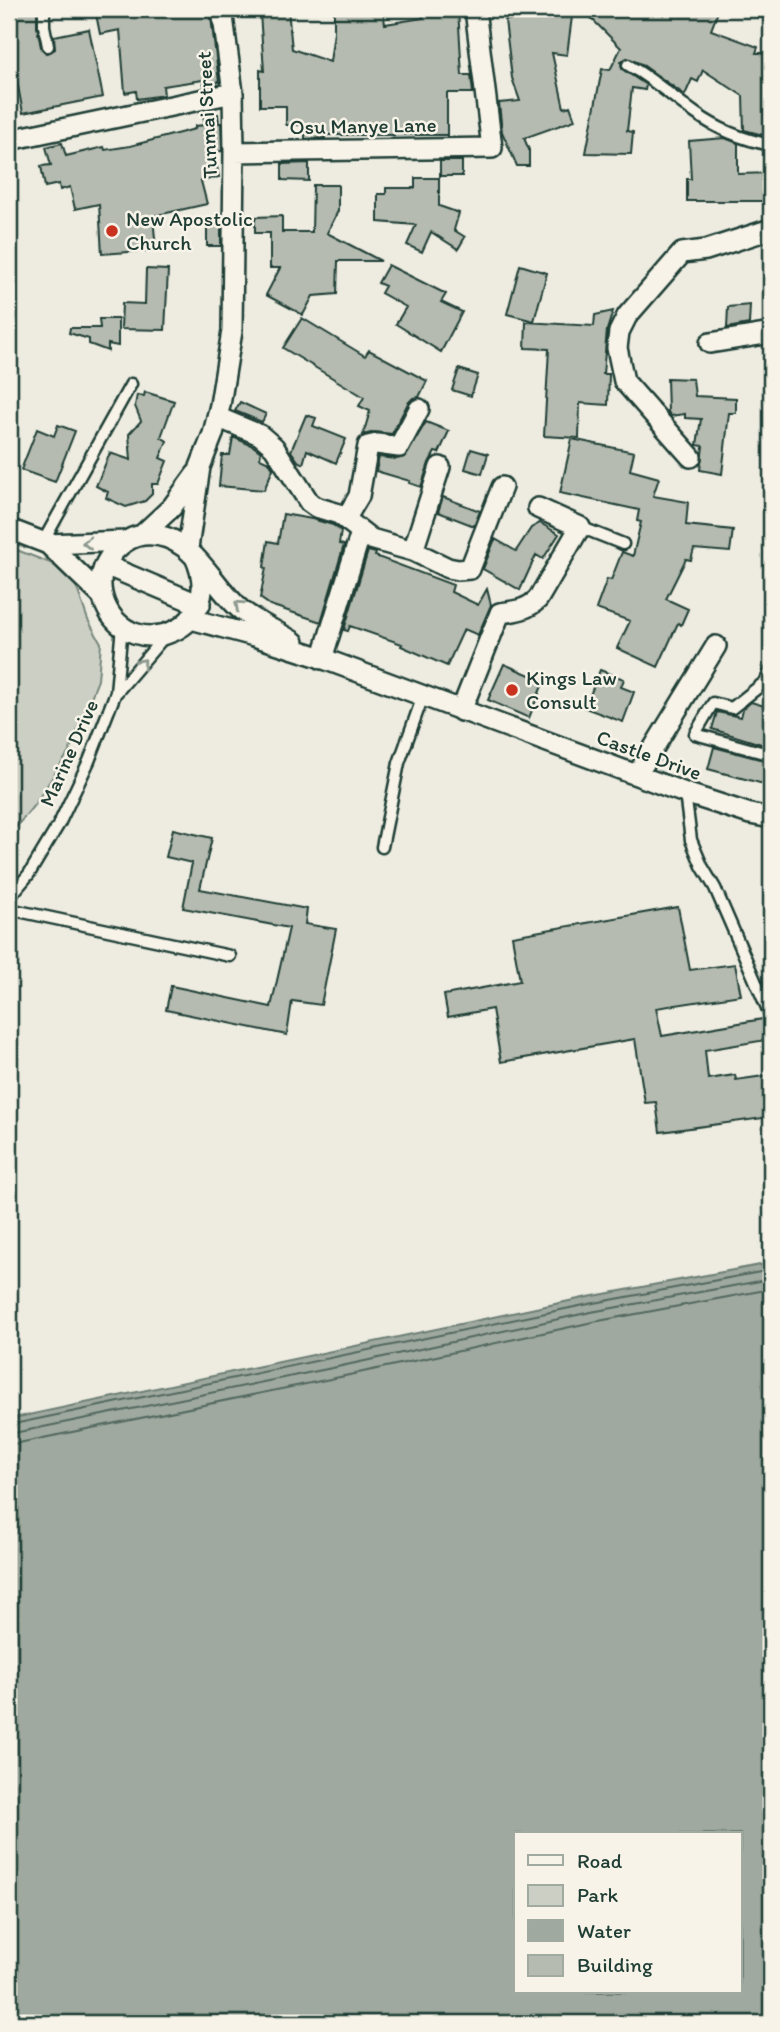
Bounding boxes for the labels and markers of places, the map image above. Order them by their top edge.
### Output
place label: New Apostolic Church [126,206,253,255]
marker: New Apostolic Church [104,223,120,239]
place label: Kings Law Consult [526,665,617,714]
marker: Kings Law Consult [504,682,520,698]

